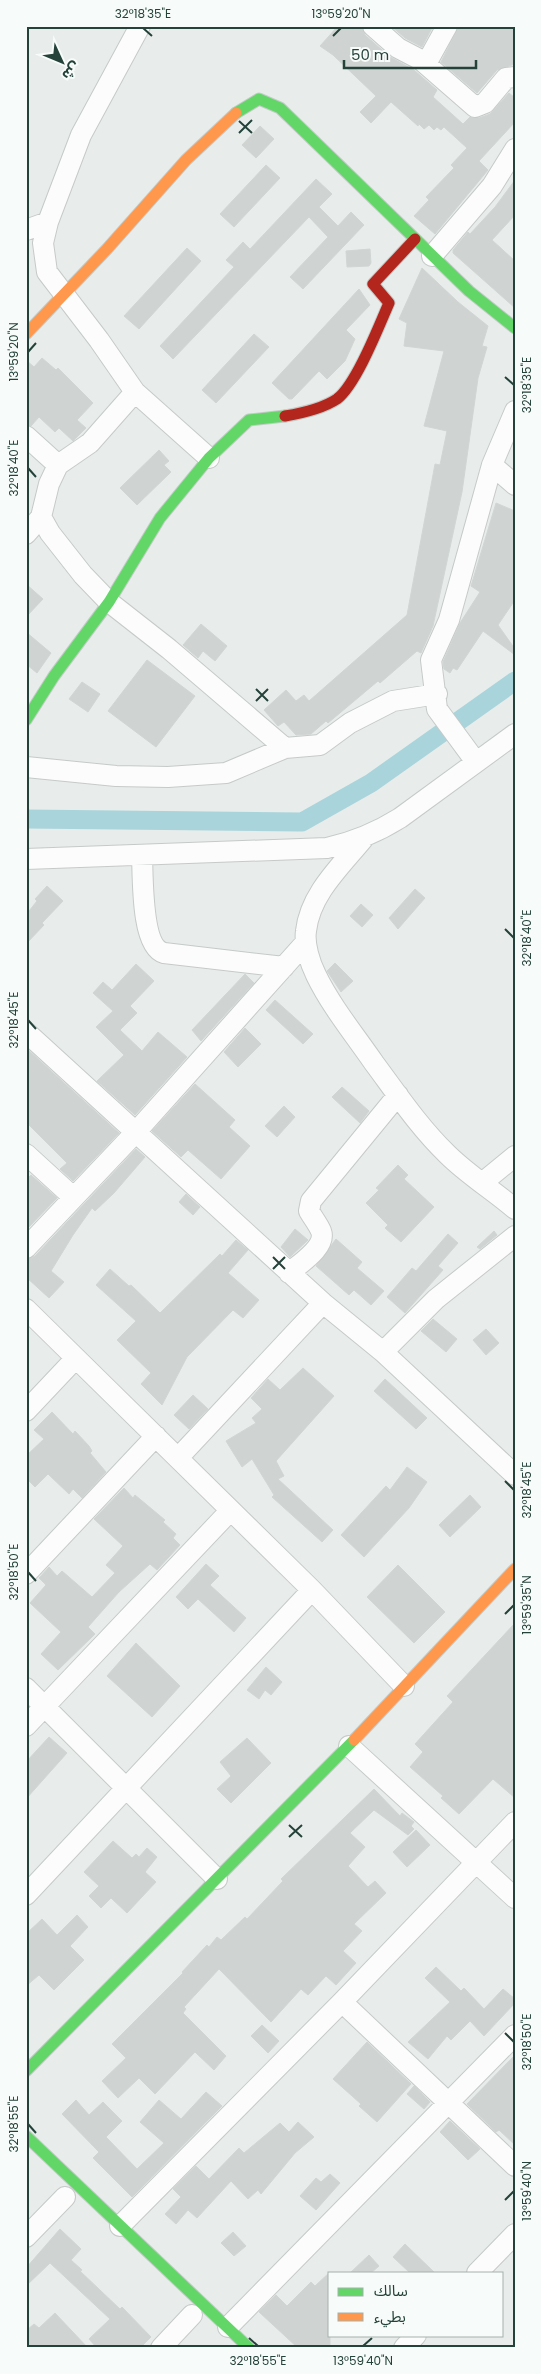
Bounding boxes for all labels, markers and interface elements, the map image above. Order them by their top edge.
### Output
text: 32°18'35"E [115,5,171,22]
text: 13°59'20"N [311,5,371,22]
north arrow [38,38,88,88]
scale bar [344,38,476,70]
text: 50 m [351,44,389,65]
text: ش [57,57,85,85]
text: 13°59'20"N [5,322,22,382]
text: 32°18'35"E [518,357,535,413]
text: 32°18'40"E [5,440,22,496]
text: 32°18'40"E [518,910,535,966]
text: 32°18'45"E [5,992,22,1048]
text: 32°18'45"E [518,1462,535,1518]
text: 32°18'50"E [5,1544,22,1600]
text: 13°59'35"N [518,1575,535,1635]
text: 32°18'50"E [518,2014,535,2070]
text: 32°18'55"E [5,2096,22,2152]
text: 13°59'40"N [518,2161,535,2221]
legend [328,2272,504,2336]
text: سالك [374,2280,408,2301]
text: بطيء [374,2306,406,2328]
text: 32°18'55"E [230,2352,286,2369]
text: 13°59'40"N [333,2352,393,2369]

